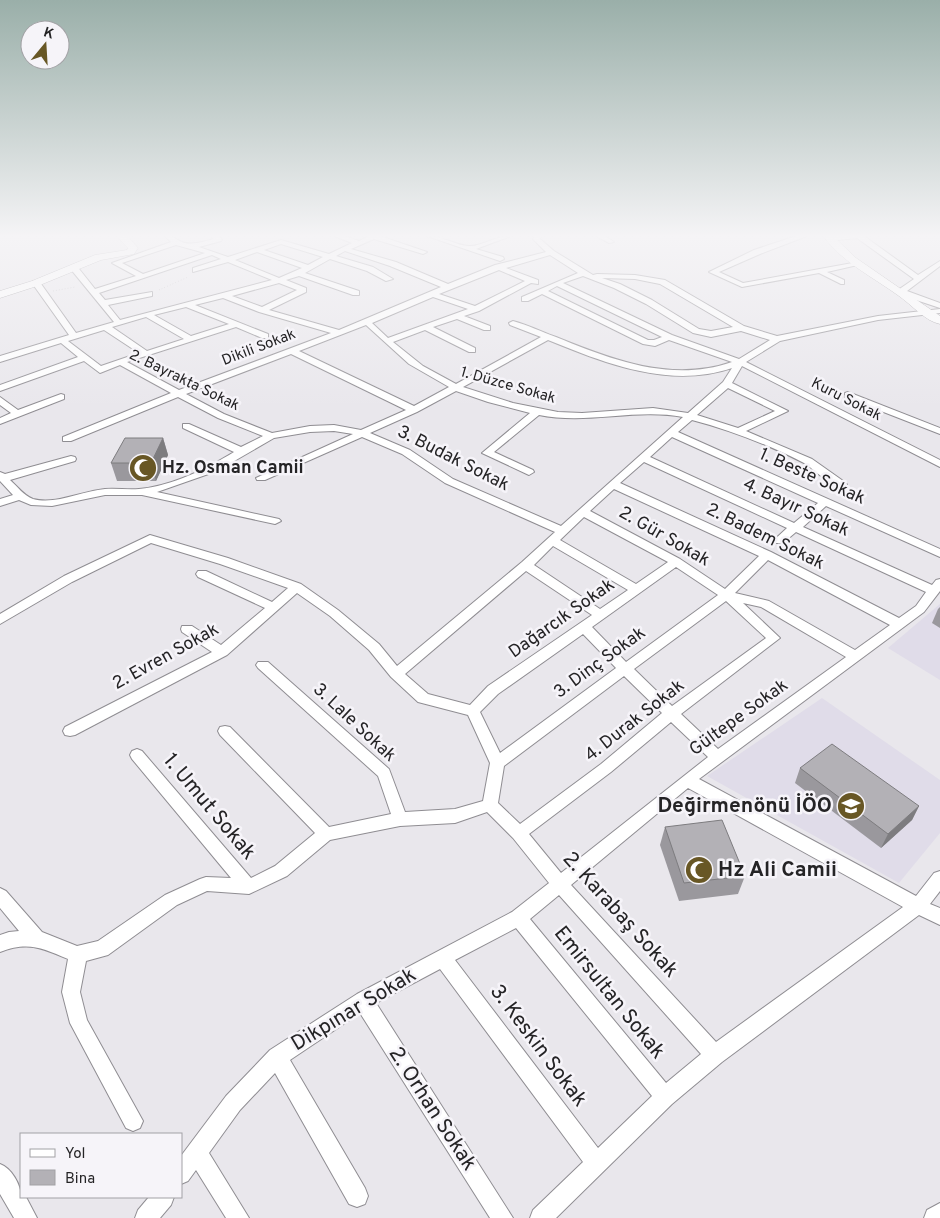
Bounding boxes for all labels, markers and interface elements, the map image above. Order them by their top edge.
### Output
north arrow [20,20,70,70]
text: K [41,24,56,44]
street label: Dikili Sokak [219,325,299,371]
street label: 2. Bayrakta Sokak [126,346,242,416]
street label: 1. Düzce Sokak [458,363,558,409]
street label: Kuru Sokak [808,374,884,426]
street label: 3. Budak Sokak [393,421,513,497]
street label: 1. Beste Sokak [755,443,869,511]
mosque icon: Hz. Osman Camii [128,453,158,483]
place label: Hz. Osman Camii [162,457,304,480]
street label: 4. Bayır Sokak [739,473,853,543]
street label: 2. Badem Sokak [702,498,828,576]
street label: 2. Gür Sokak [614,502,714,572]
street label: Dağarcık Sokak [505,574,619,664]
street label: 2. Evren Sokak [109,618,223,696]
street label: 3. Dinç Sokak [549,622,651,704]
street label: Gültepe Sokak [685,674,793,762]
street label: 4. Durak Sokak [580,675,690,767]
street label: 3. Lale Sokak [307,679,401,767]
street label: 1. Umut Sokak [157,748,261,866]
school or university icon: Değirmenönü İÖO [836,791,866,821]
place label: Değirmenönü İÖO [657,792,832,820]
street label: 2. Karabaş Sokak [556,846,684,984]
mosque icon: Hz Ali Camii [684,855,714,885]
place label: Hz Ali Camii [718,857,837,884]
street label: Emirsultan Sokak [547,921,671,1065]
street label: Dikpınar Sokak [286,962,422,1058]
street label: 3. Keskin Sokak [483,979,593,1113]
street label: 2. Orhan Sokak [382,1042,482,1176]
legend [20,1133,182,1198]
text: Yol [65,1145,86,1164]
text: Bina [65,1170,95,1189]

